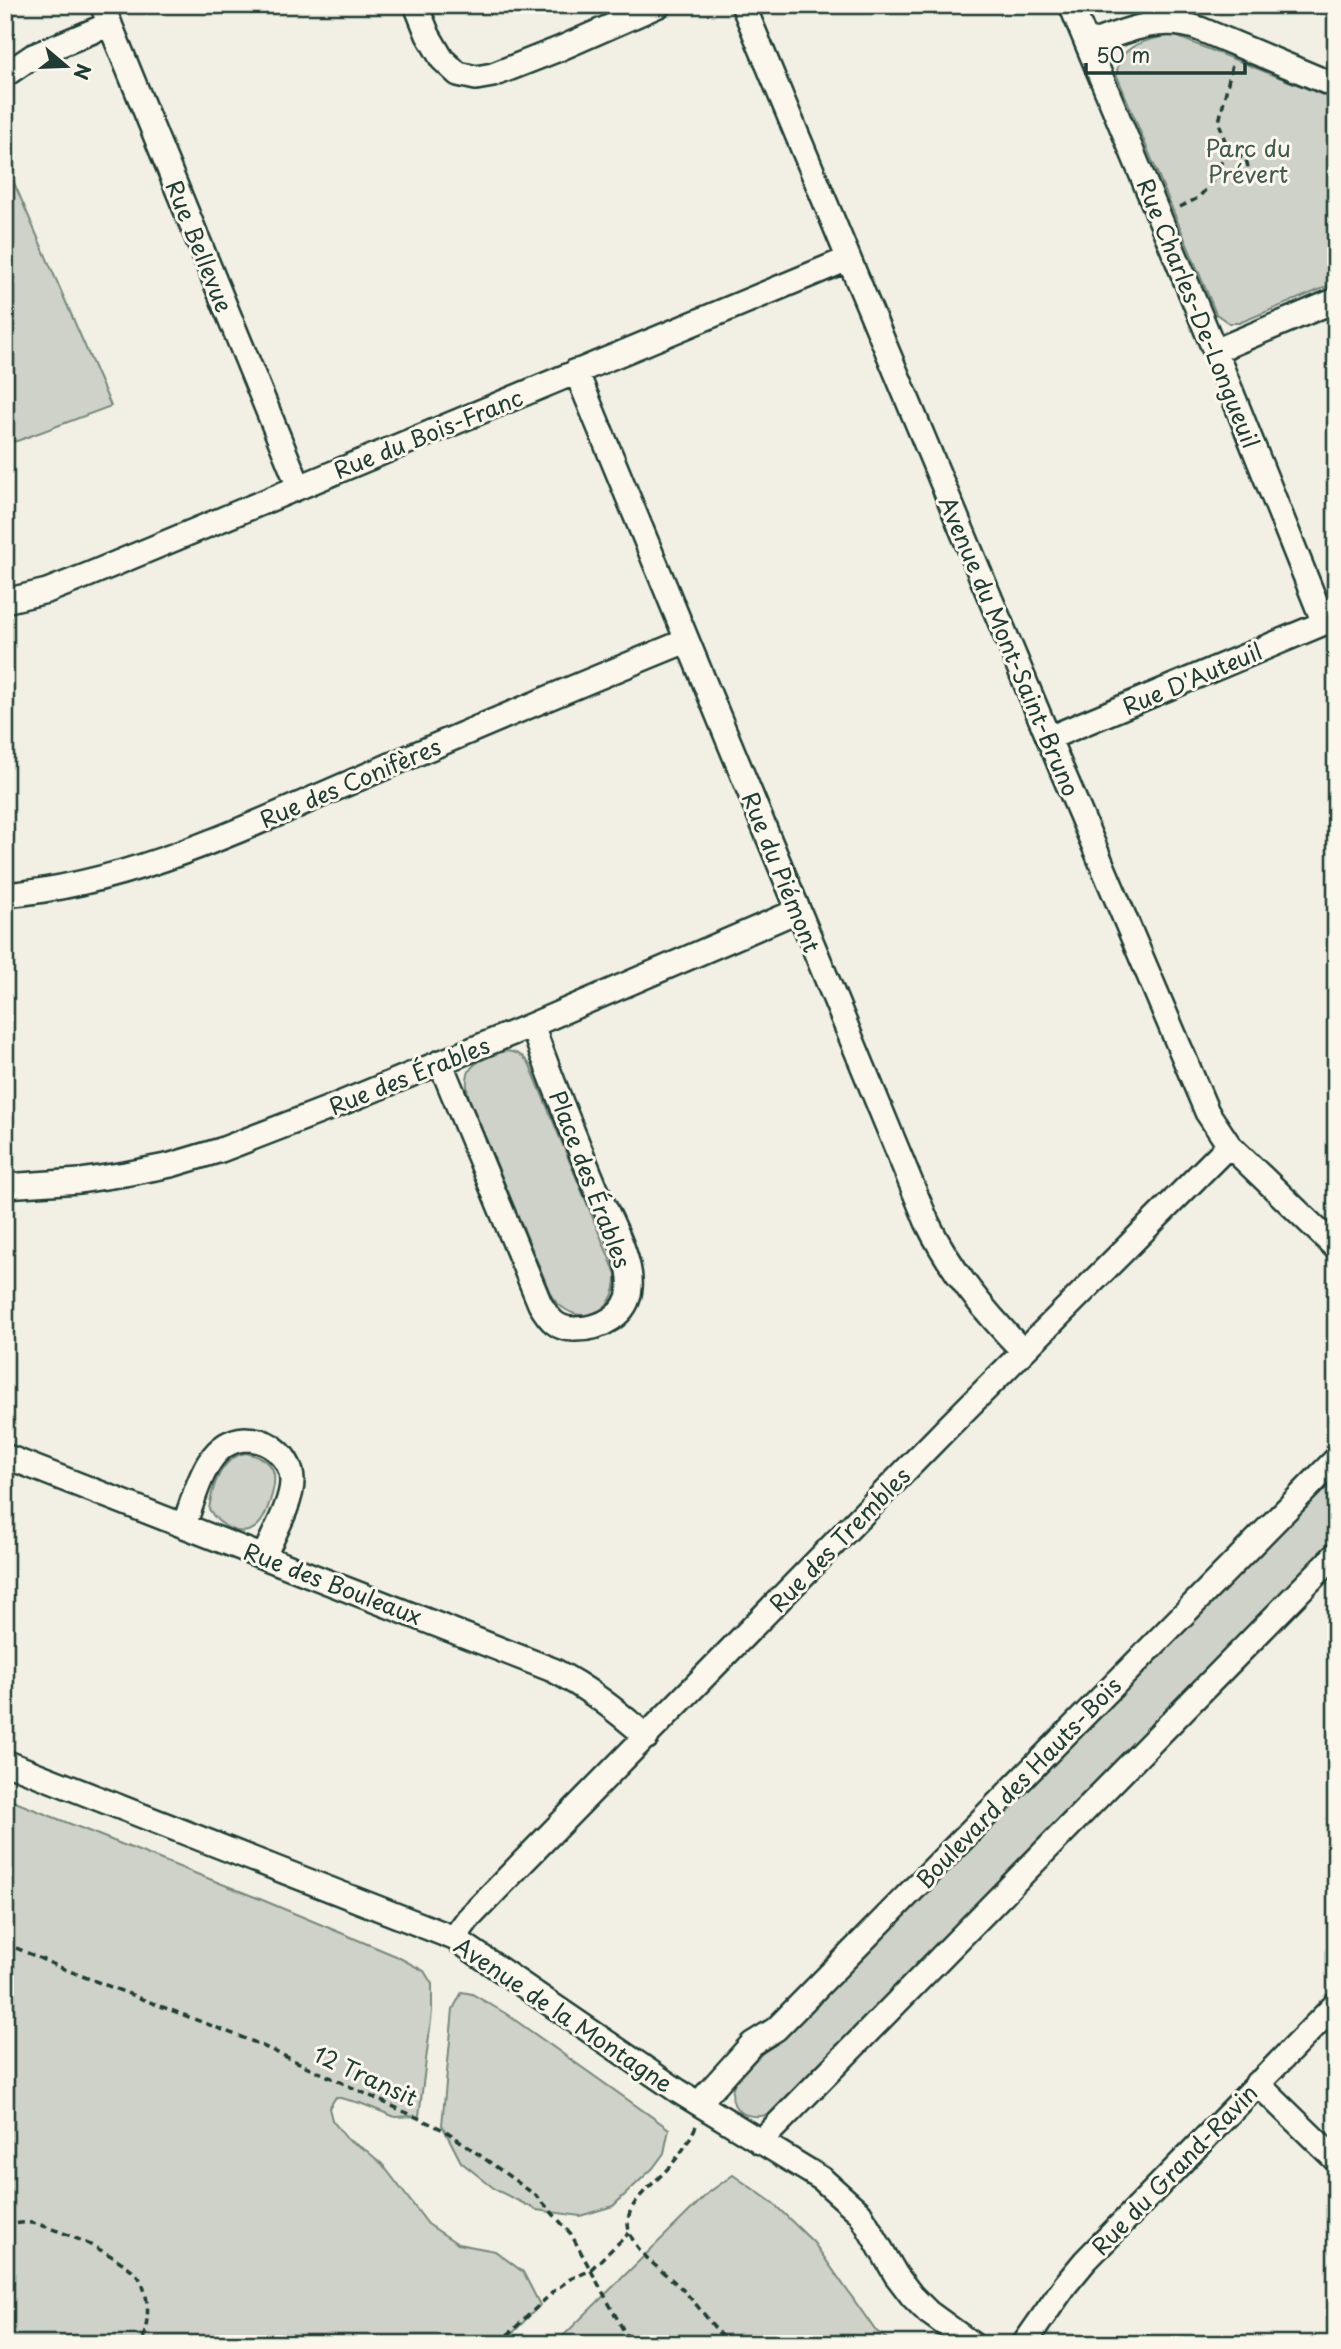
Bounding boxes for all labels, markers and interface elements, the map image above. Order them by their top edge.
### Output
north arrow [32,32,102,102]
scale bar [1086,32,1245,76]
text: 50 m [1096,38,1150,70]
text: N [67,60,99,84]
park label: Parc du Prévert [1205,130,1291,191]
street label: Rue Charles-De-Longueuil [1129,173,1269,453]
street label: Rue Bellevue [158,175,242,317]
street label: Rue du Bois-Franc [328,379,528,487]
street label: Avenue du Mont-Saint-Bruno [931,491,1089,801]
street label: Rue D'Auteuil [1117,633,1267,723]
street label: Rue des Conifères [254,728,446,836]
street label: Rue du Piémont [734,786,830,958]
street label: Rue des Érables [323,1027,495,1123]
street label: Place des Érables [541,1085,641,1273]
street label: Rue des Trembles [760,1458,918,1620]
street label: Rue des Bouleaux [239,1533,427,1633]
street label: Boulevard des Hauts-Bois [907,1668,1129,1896]
street label: Avenue de la Montagne [448,1928,680,2100]
street label: 12 Transit [308,2036,424,2115]
street label: Rue du Grand-Ravin [1083,2075,1265,2263]

